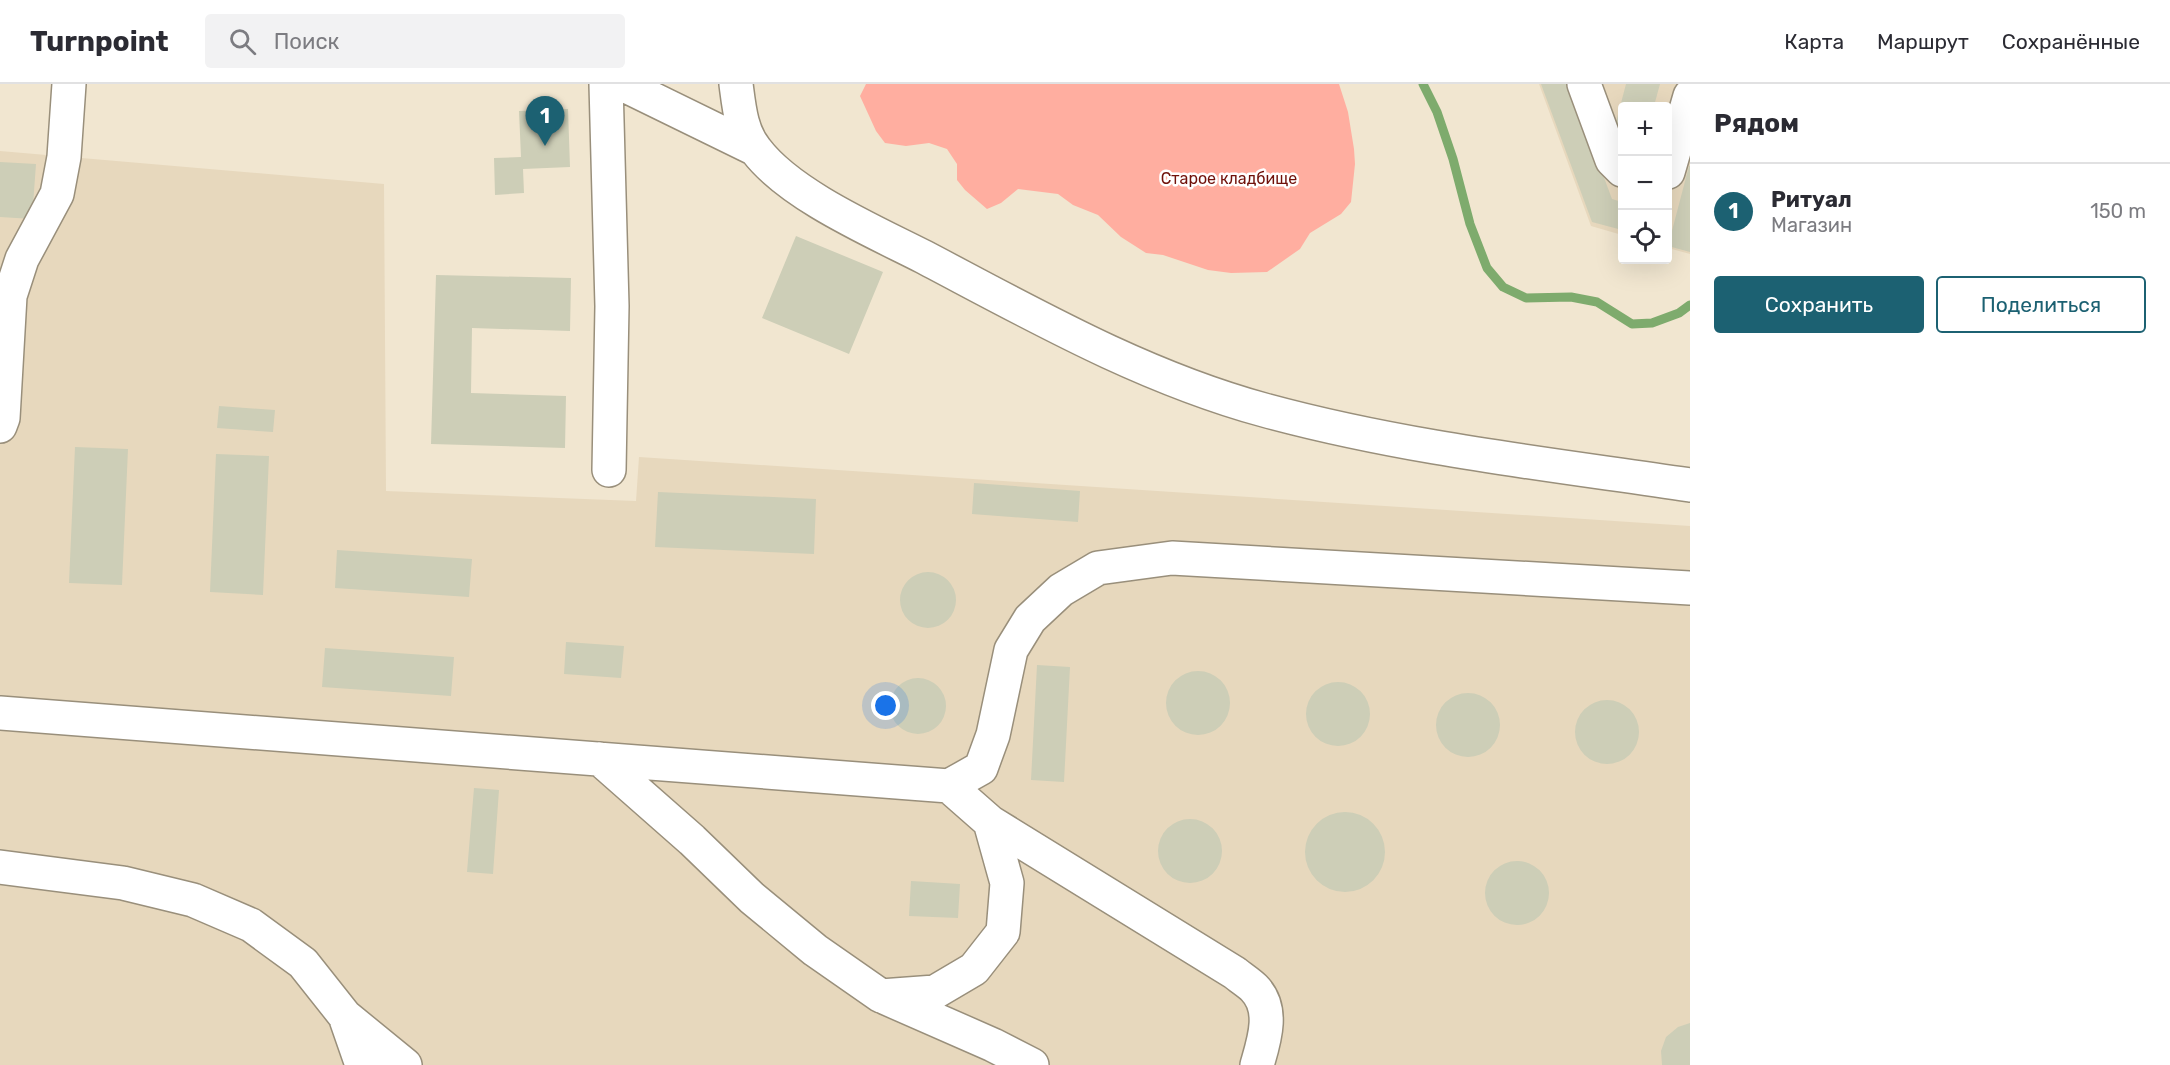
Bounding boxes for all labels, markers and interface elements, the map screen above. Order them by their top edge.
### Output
search box [205,14,625,68]
text: Turnpoint [30,25,169,58]
icon: search [226,25,259,58]
text: Поиск [274,28,339,55]
text: Карта [1784,29,1844,54]
text: Маршрут [1877,29,1969,54]
text: Сохранённые [2002,29,2140,54]
pin: 1 [526,97,564,146]
map controls [1618,102,1672,264]
button: + [1618,102,1672,156]
text: Рядом [1714,108,1799,139]
button: − [1618,156,1672,210]
park label: Старое кладбище [1161,169,1297,188]
text: Ритуал [1771,186,1852,213]
text: 1 [1729,199,1738,223]
text: 150 m [2090,199,2146,223]
button: locate [1618,210,1672,264]
text: Магазин [1771,213,1852,237]
button: Сохранить [1714,276,1924,333]
button: Поделиться [1936,276,2146,333]
your location [871,691,900,720]

